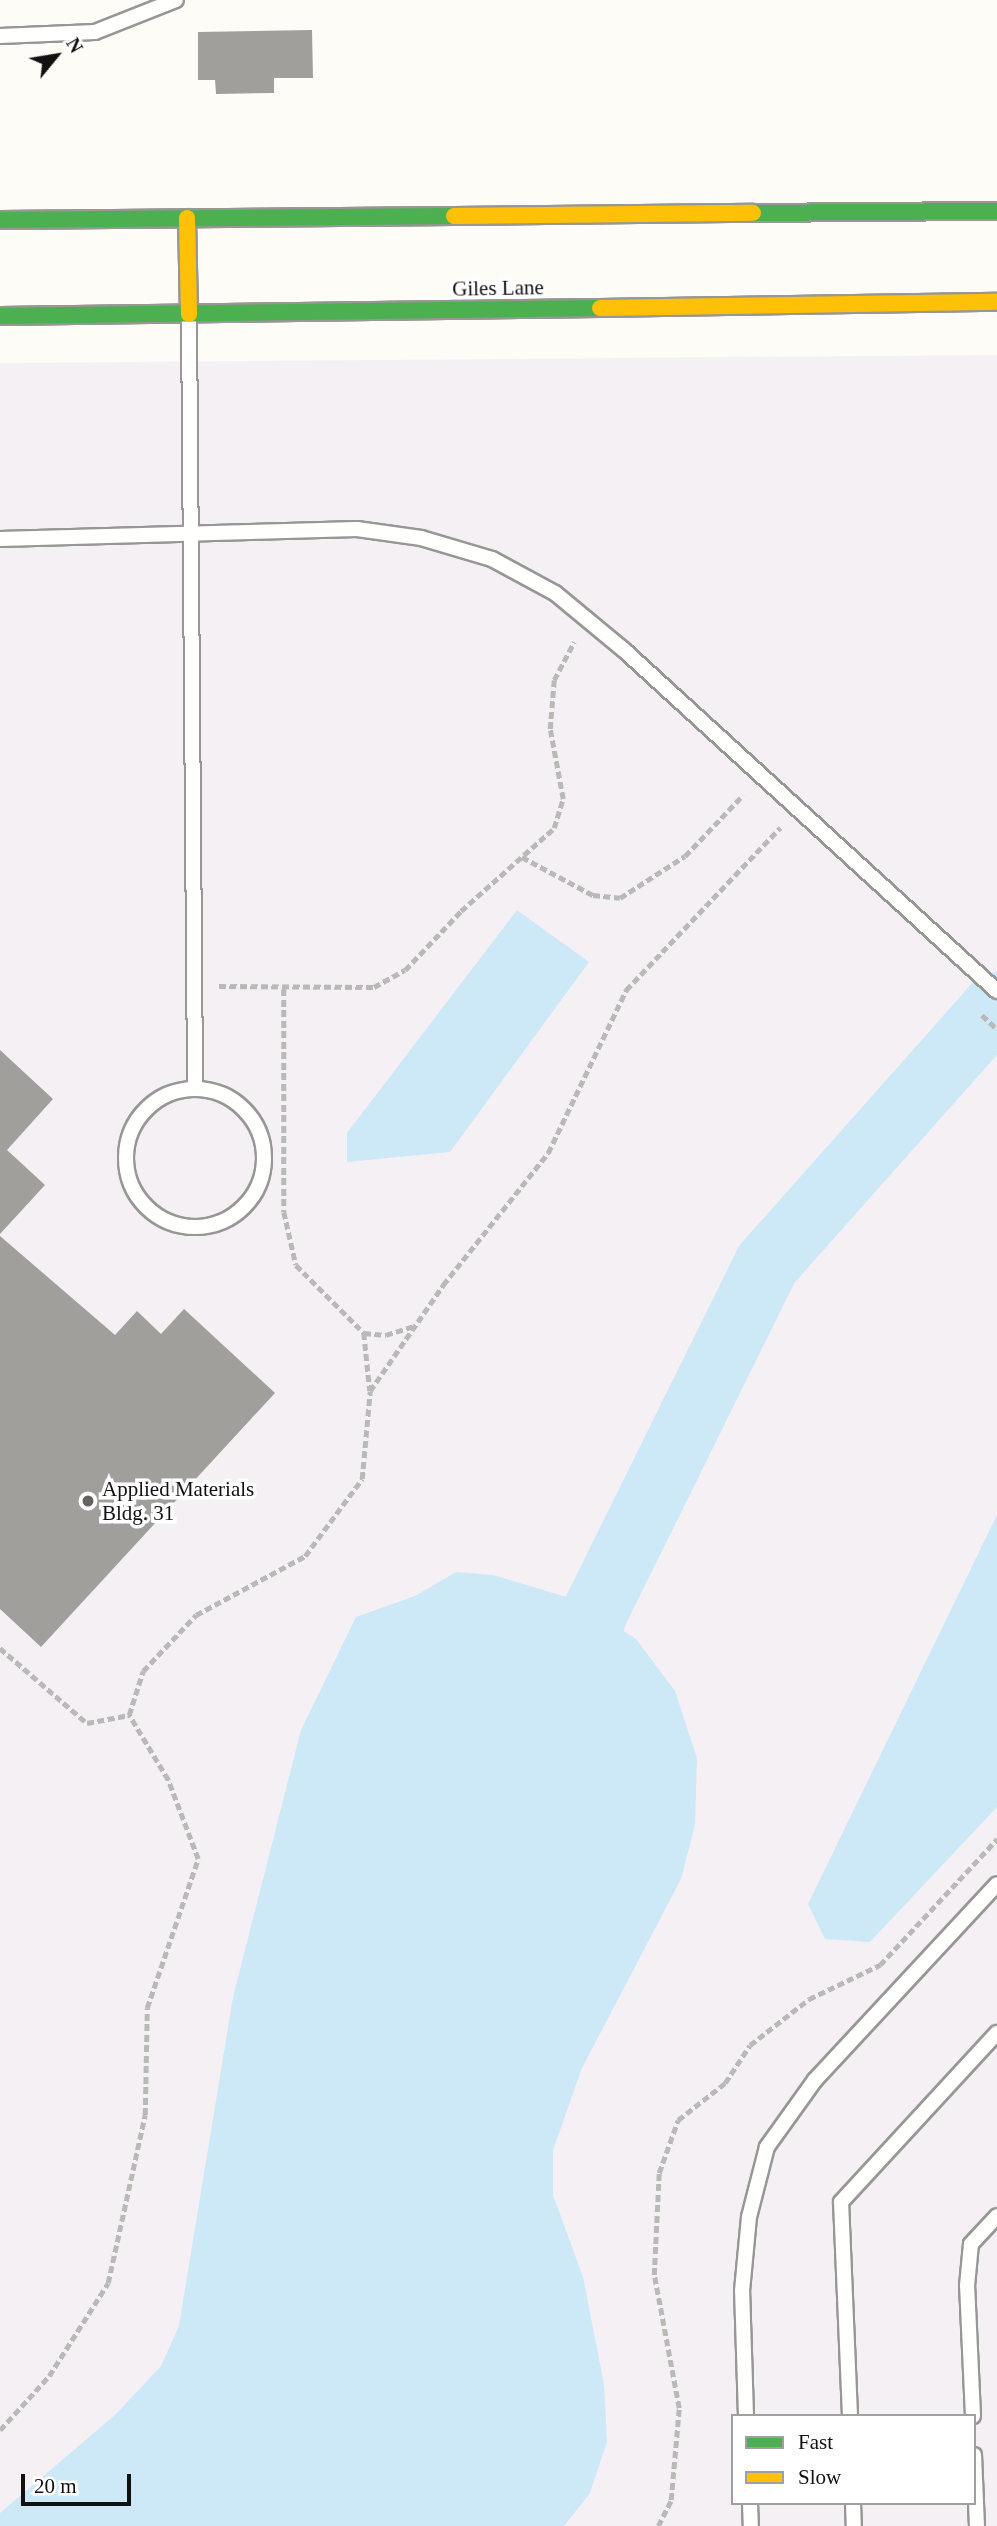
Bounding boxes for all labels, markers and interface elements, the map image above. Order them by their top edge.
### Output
north arrow [21,21,91,91]
text: N [62,34,87,56]
street label: Giles Lane [452,275,544,301]
place label: Applied Materials Bldg. 31 [102,1476,254,1526]
marker: Applied Materials Bldg. 31 [80,1493,96,1509]
legend [731,2414,976,2505]
text: Fast [798,2430,833,2454]
scale bar [24,2460,135,2504]
text: Slow [798,2465,841,2489]
text: 20 m [34,2474,77,2498]

